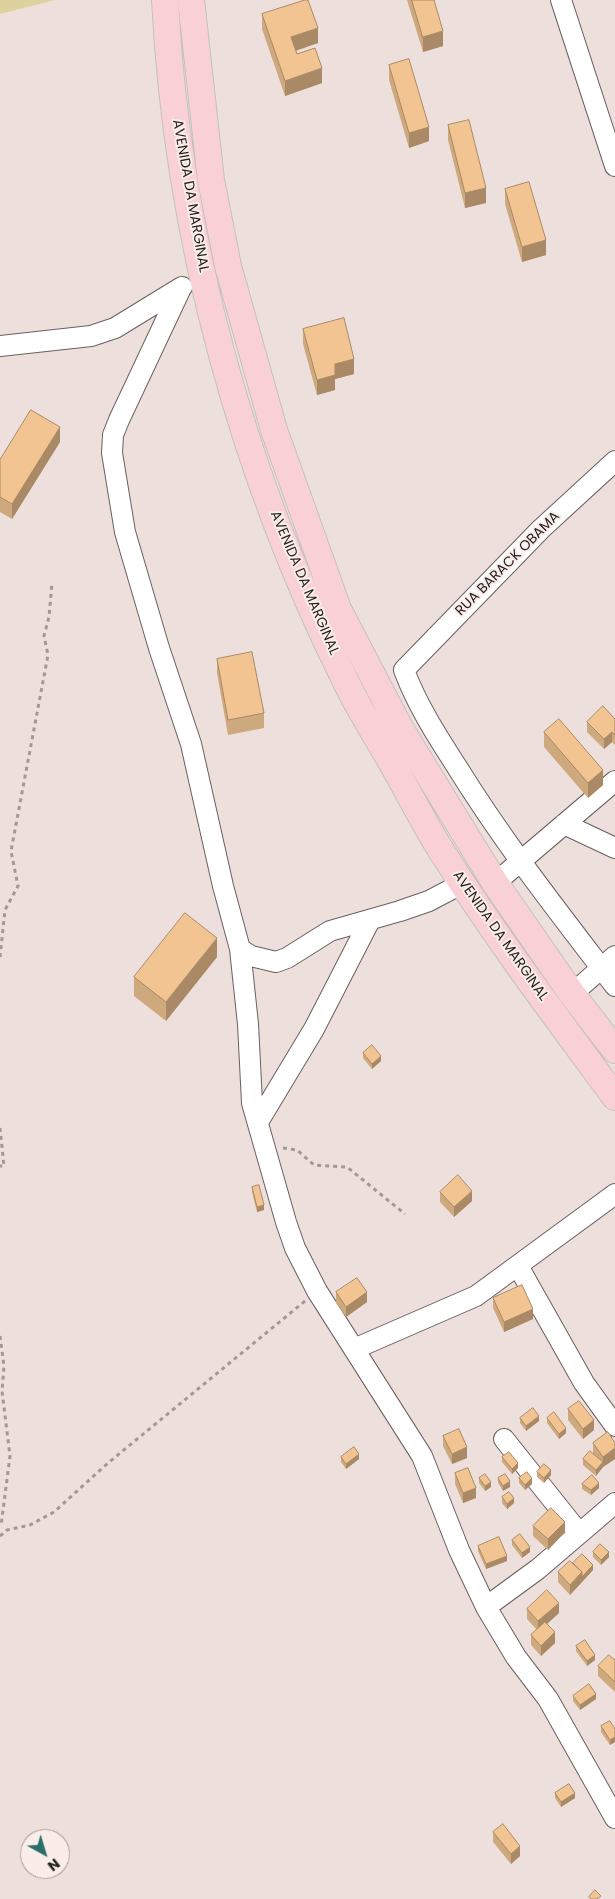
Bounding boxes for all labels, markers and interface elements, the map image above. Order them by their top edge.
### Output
street label: AVENIDA DA MARGINAL [168,118,212,274]
street label: AVENIDA DA MARGINAL [266,508,342,658]
street label: RUA BARACK OBAMA [452,508,564,620]
street label: AVENIDA DA MARGINAL [449,868,551,1004]
north arrow [20,1829,70,1879]
text: N [43,1854,64,1876]

